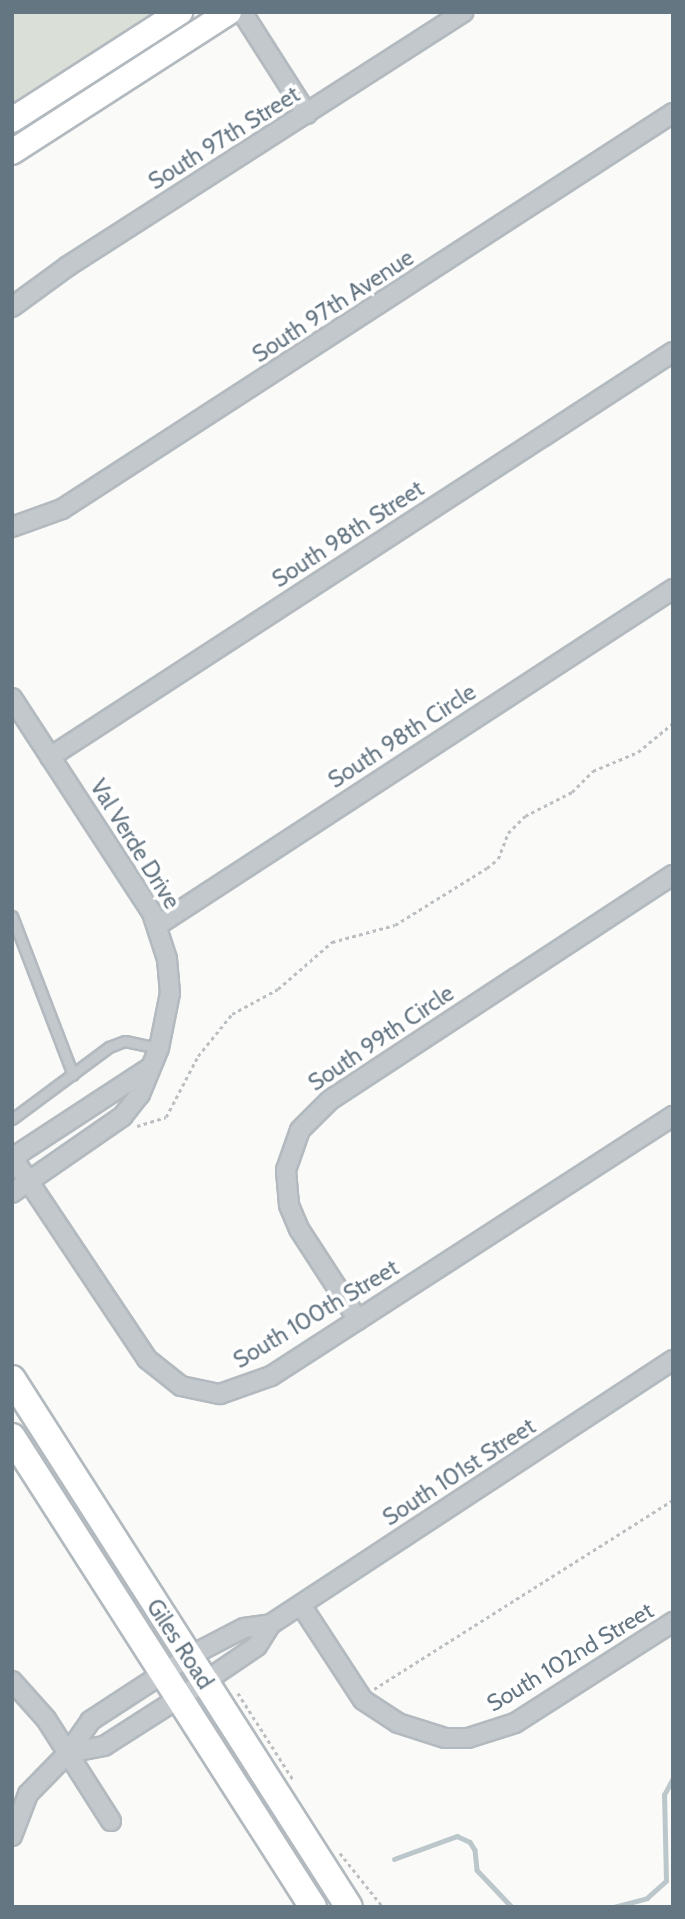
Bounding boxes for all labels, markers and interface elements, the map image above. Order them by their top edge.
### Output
street label: South 97th Street [143,81,305,195]
street label: South 97th Avenue [247,244,419,368]
street label: South 98th Street [267,475,429,593]
street label: South 98th Circle [323,678,481,794]
street label: Val Verde Drive [84,774,186,914]
street label: South 99th Circle [303,979,459,1097]
street label: South 100th Street [228,1254,404,1374]
street label: South 101st Street [378,1412,540,1532]
street label: Giles Road [141,1594,219,1694]
street label: South 102nd Street [482,1596,658,1718]

